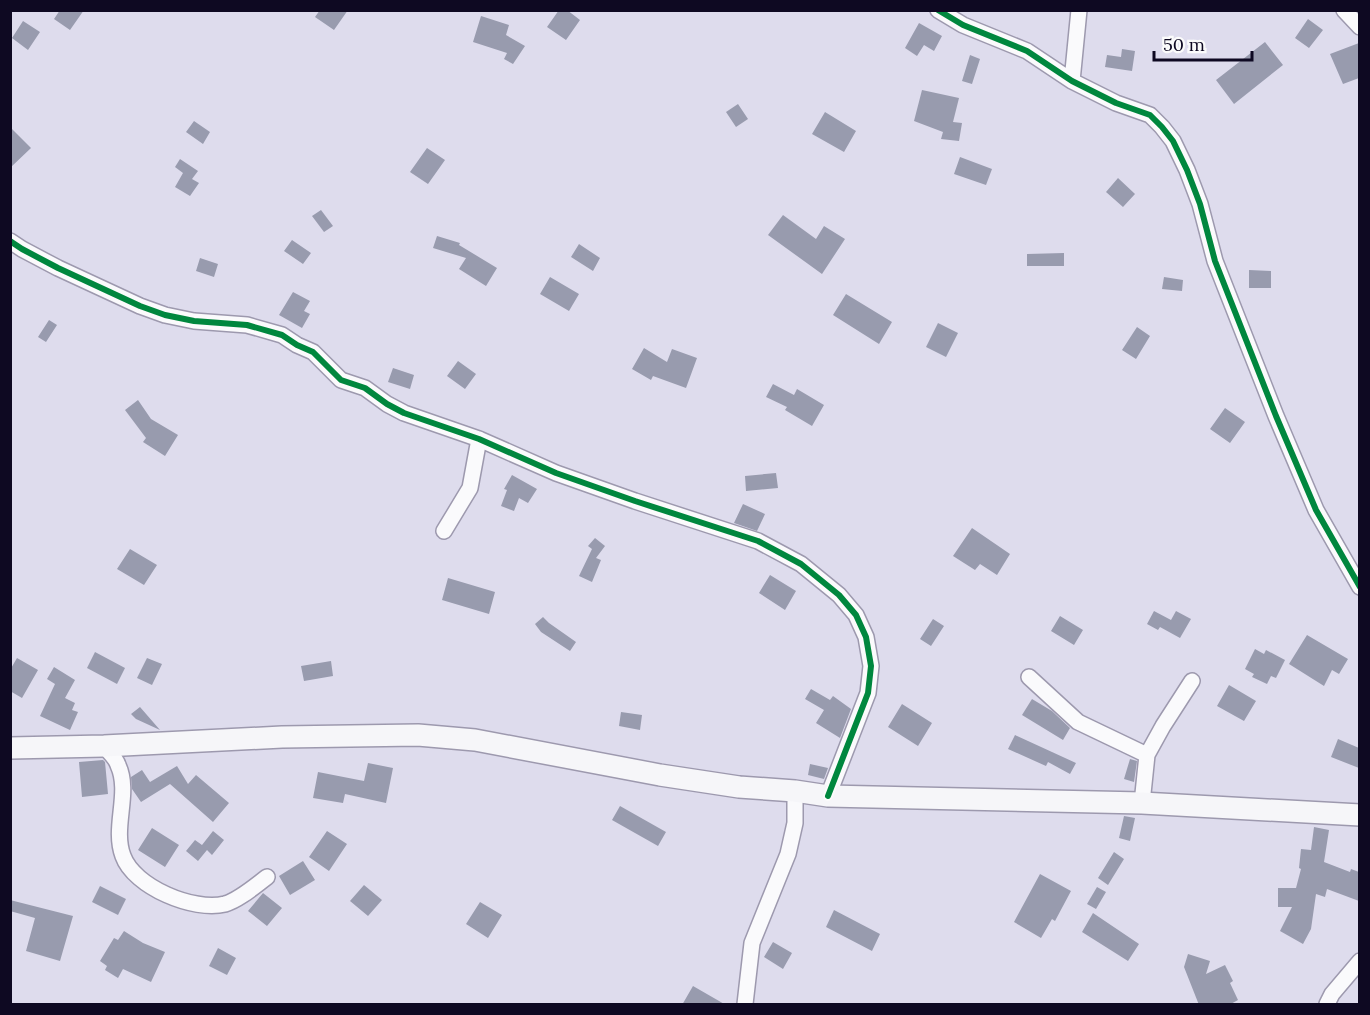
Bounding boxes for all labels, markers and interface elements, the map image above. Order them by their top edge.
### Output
scale bar [1154,24,1252,62]
text: 50 m [1163,33,1205,56]

